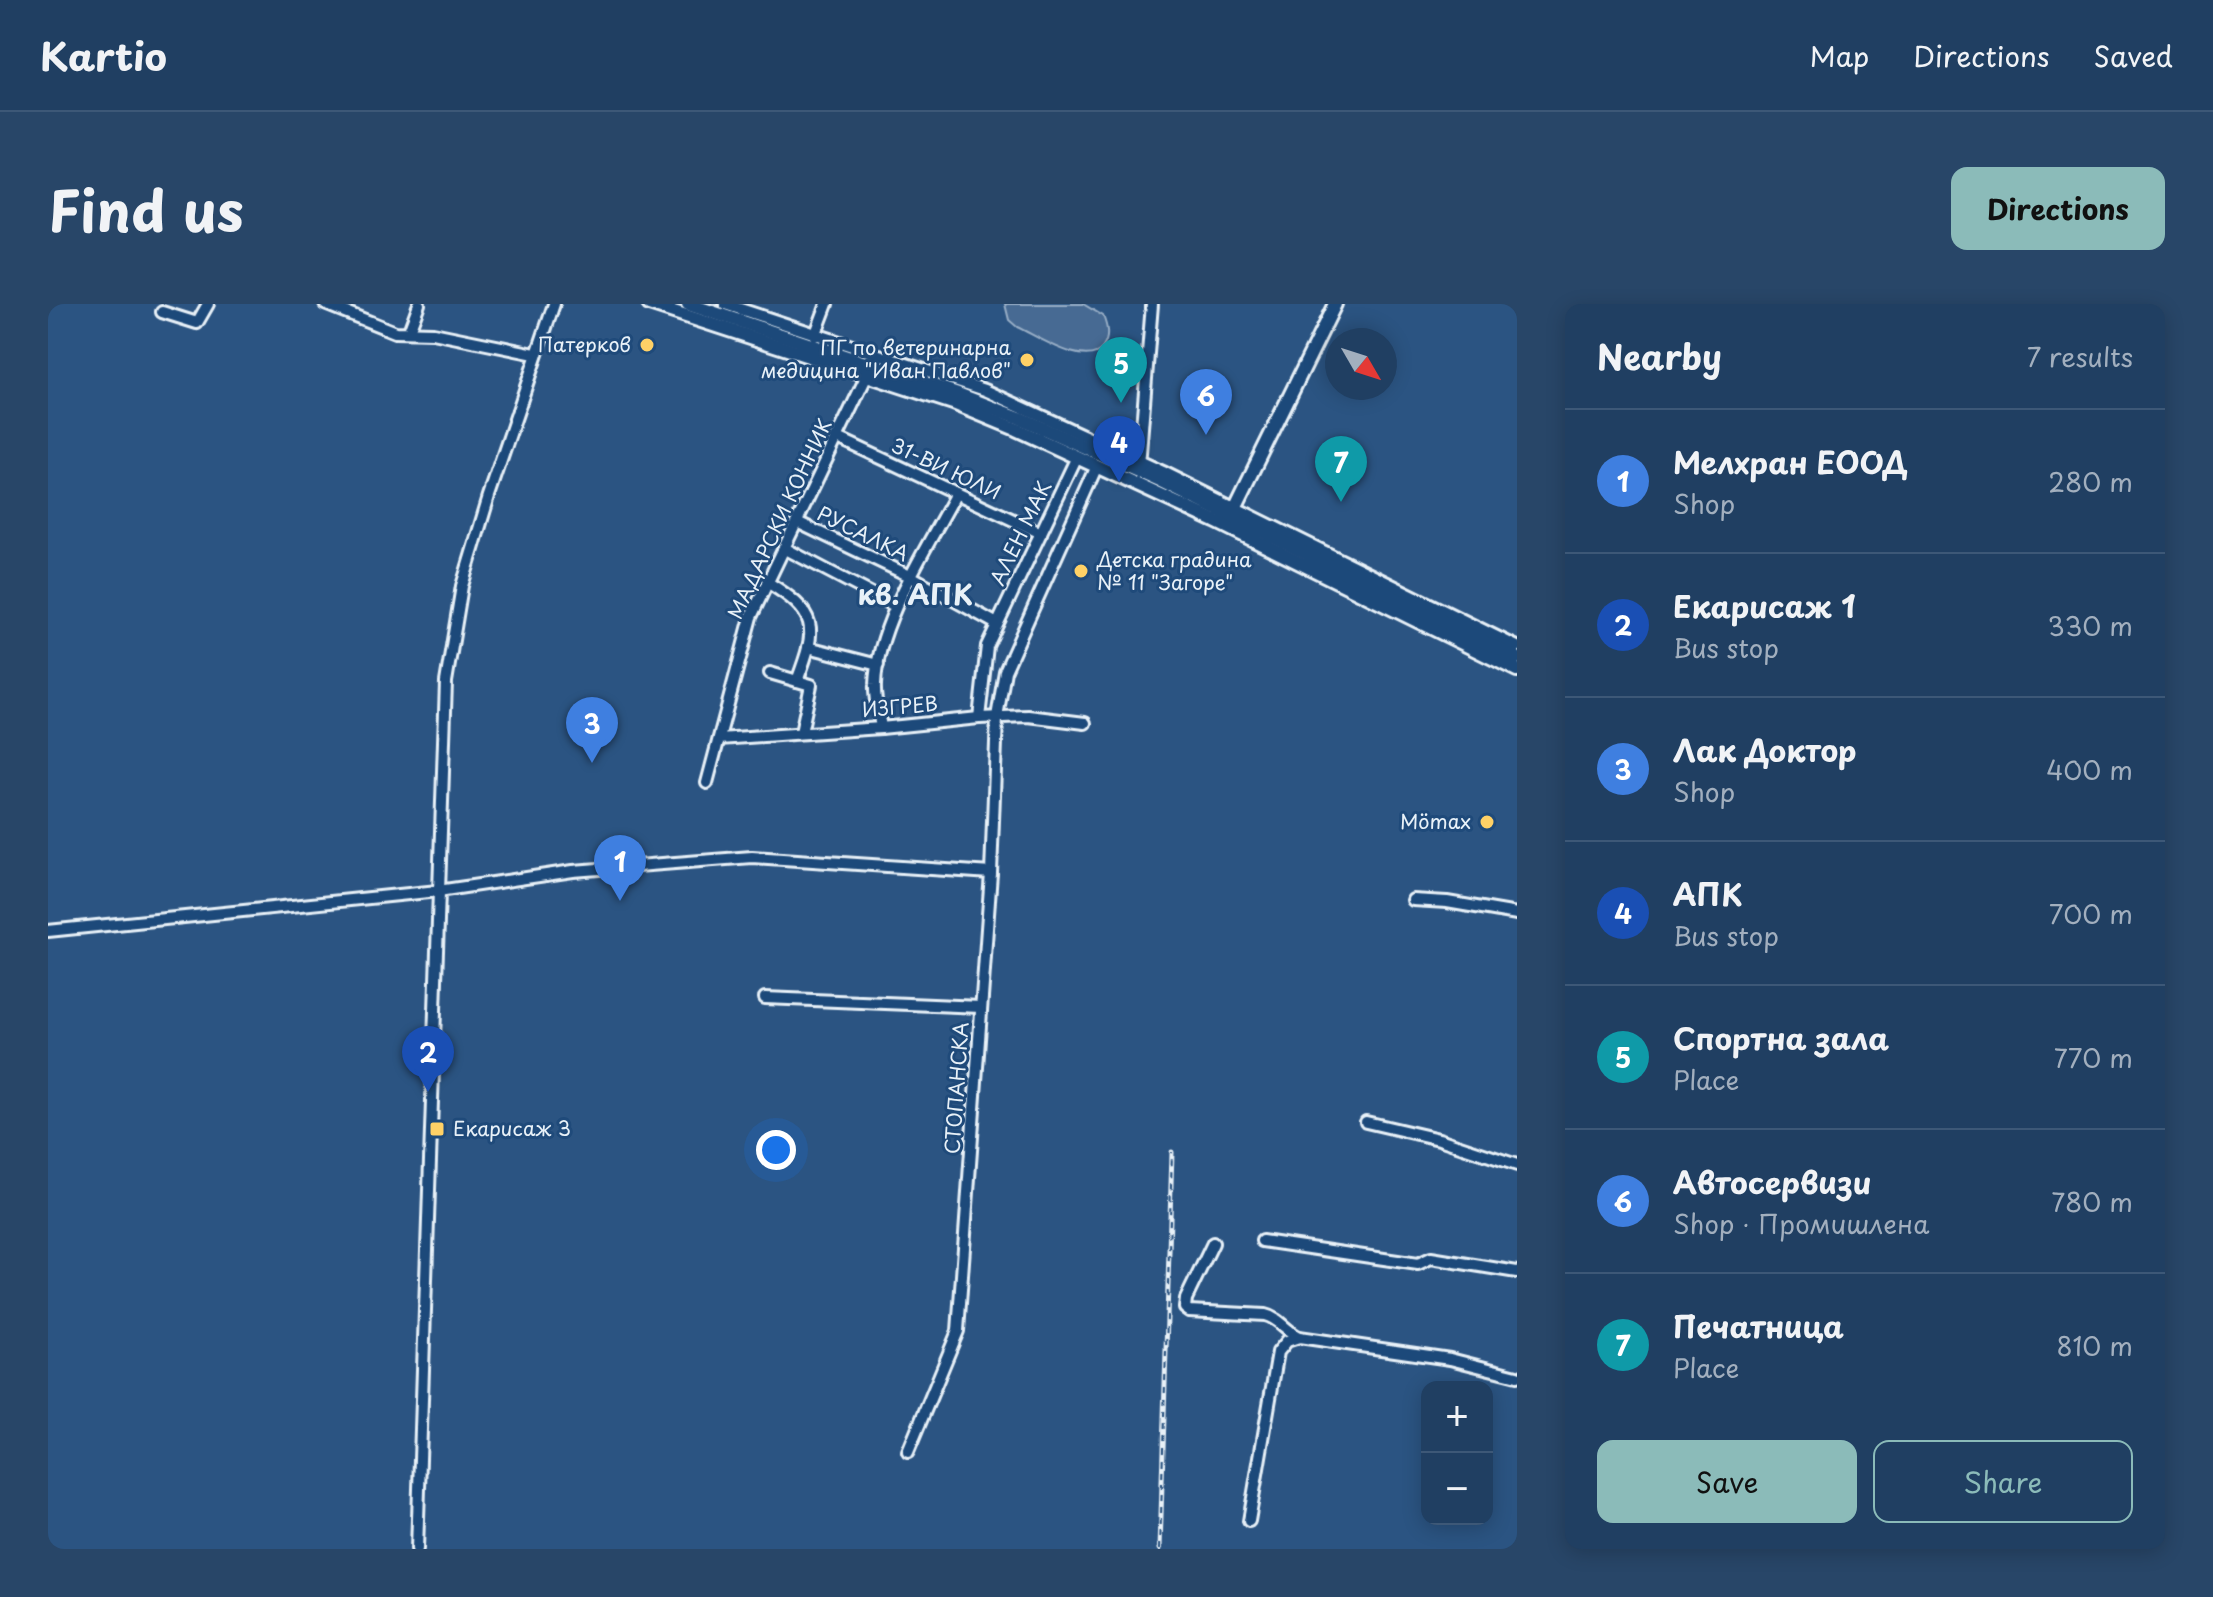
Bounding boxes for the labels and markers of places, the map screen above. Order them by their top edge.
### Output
place label: Патерков [538,329,631,359]
place label: ПГ по ветеринарна медицина "Иван Павлов" [761,332,1012,385]
marker: Патерков [638,336,656,354]
pin: 5 [1095,337,1147,403]
marker: ПГ по ветеринарна медицина "Иван Павлов" [1018,351,1036,369]
pin: 6 [1180,369,1232,435]
pin: 4 [1093,416,1145,482]
pin: 7 [1315,436,1367,502]
place label: Детска градина № 11 "Загоре" [1096,544,1252,597]
marker: Детска градина № 11 "Загоре" [1072,562,1090,580]
pin: 3 [566,697,618,763]
place label: Mömax [1400,806,1471,836]
marker: Mömax [1478,813,1496,831]
pin: 1 [594,835,646,901]
pin: 2 [402,1026,454,1092]
place label: Екарисаж 3 [453,1113,571,1143]
marker: Екарисаж 3 [428,1120,446,1138]

